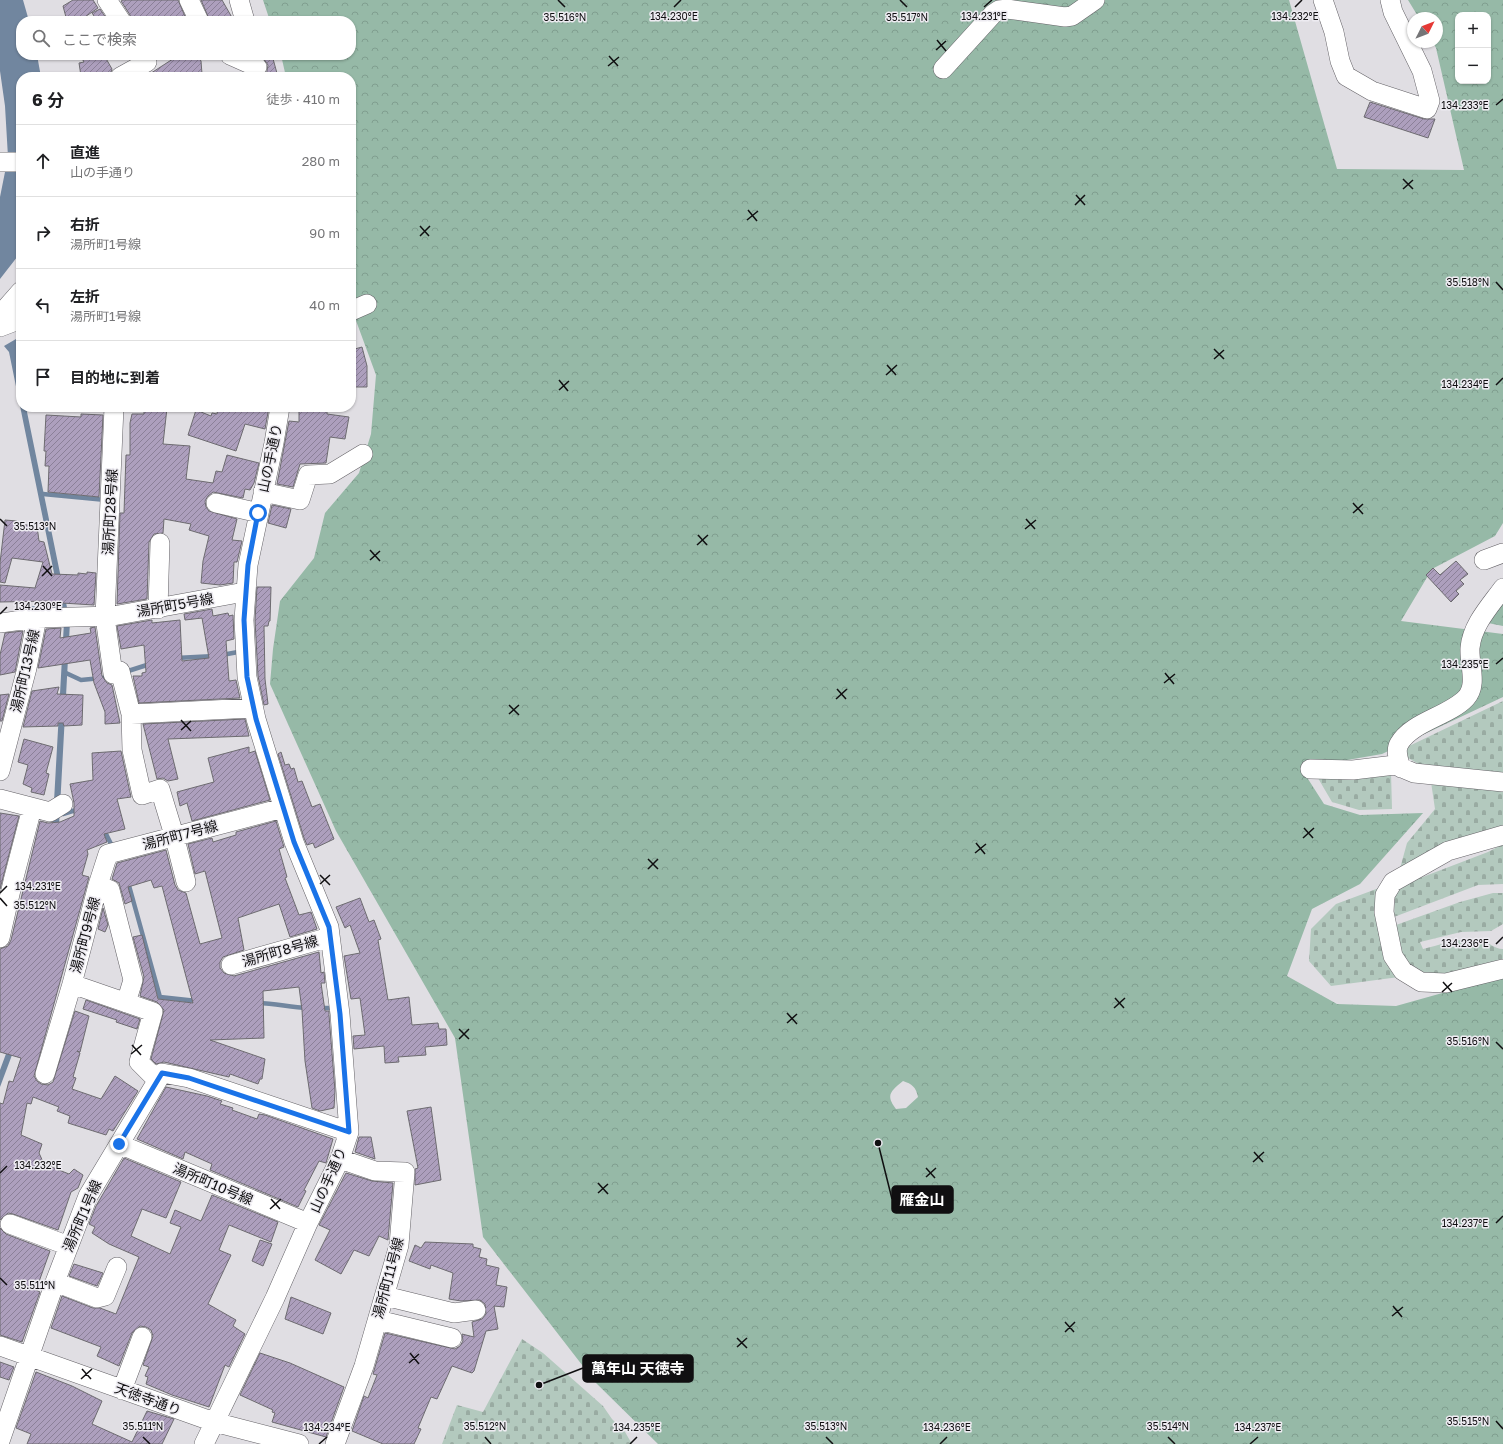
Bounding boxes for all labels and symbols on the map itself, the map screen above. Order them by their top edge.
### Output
text: 134.230°E [650,10,698,22]
text: 134.231°E [961,10,1007,22]
text: 134.232°E [1271,10,1319,22]
text: 35.516°N [544,11,586,23]
text: 35.517°N [886,11,928,23]
north arrow [1407,12,1443,48]
text: 134.233°E [1441,99,1489,111]
text: 35.518°N [1447,276,1489,288]
text: 134.234°E [1441,378,1489,390]
street label: 山の手通り [254,422,285,494]
street label: 湯所町28号線 [99,468,120,556]
route start [249,504,267,522]
text: 35.513°N [14,520,56,532]
street label: 湯所町5号線 [135,589,215,620]
text: 134.230°E [14,600,62,612]
street label: 湯所町13号線 [7,628,42,714]
text: 134.235°E [1441,658,1489,670]
street label: 湯所町7号線 [140,816,219,853]
text: 134.231°E [15,880,61,892]
street label: 湯所町9号線 [66,895,103,975]
text: 35.512°N [14,899,56,911]
street label: 湯所町8号線 [240,932,320,970]
text: 134.236°E [1441,937,1489,949]
text: 35.516°N [1447,1035,1489,1047]
route end [110,1135,128,1153]
street label: 山の手通り [306,1144,350,1215]
text: 134.232°E [14,1159,62,1171]
street label: 湯所町10号線 [171,1159,256,1208]
street label: 湯所町1号線 [59,1177,104,1254]
callout: 雁金山 [892,1186,953,1213]
text: 雁金山 [899,1190,945,1208]
text: 134.237°E [1442,1217,1488,1229]
street label: 湯所町11号線 [368,1235,407,1320]
text: 35.511°N [15,1279,55,1291]
callout: 萬年山 天徳寺 [583,1355,693,1382]
text: 萬年山 天徳寺 [591,1359,685,1377]
street label: 天徳寺通り [112,1379,184,1418]
text: 35.515°N [1447,1415,1489,1427]
text: 35.511°N [123,1420,163,1432]
text: 35.512°N [464,1420,506,1432]
text: 35.513°N [805,1420,847,1432]
text: 35.514°N [1147,1420,1189,1432]
text: 134.234°E [303,1421,351,1433]
text: 134.235°E [613,1421,661,1433]
text: 134.236°E [923,1421,971,1433]
text: 134.237°E [1235,1421,1281,1433]

